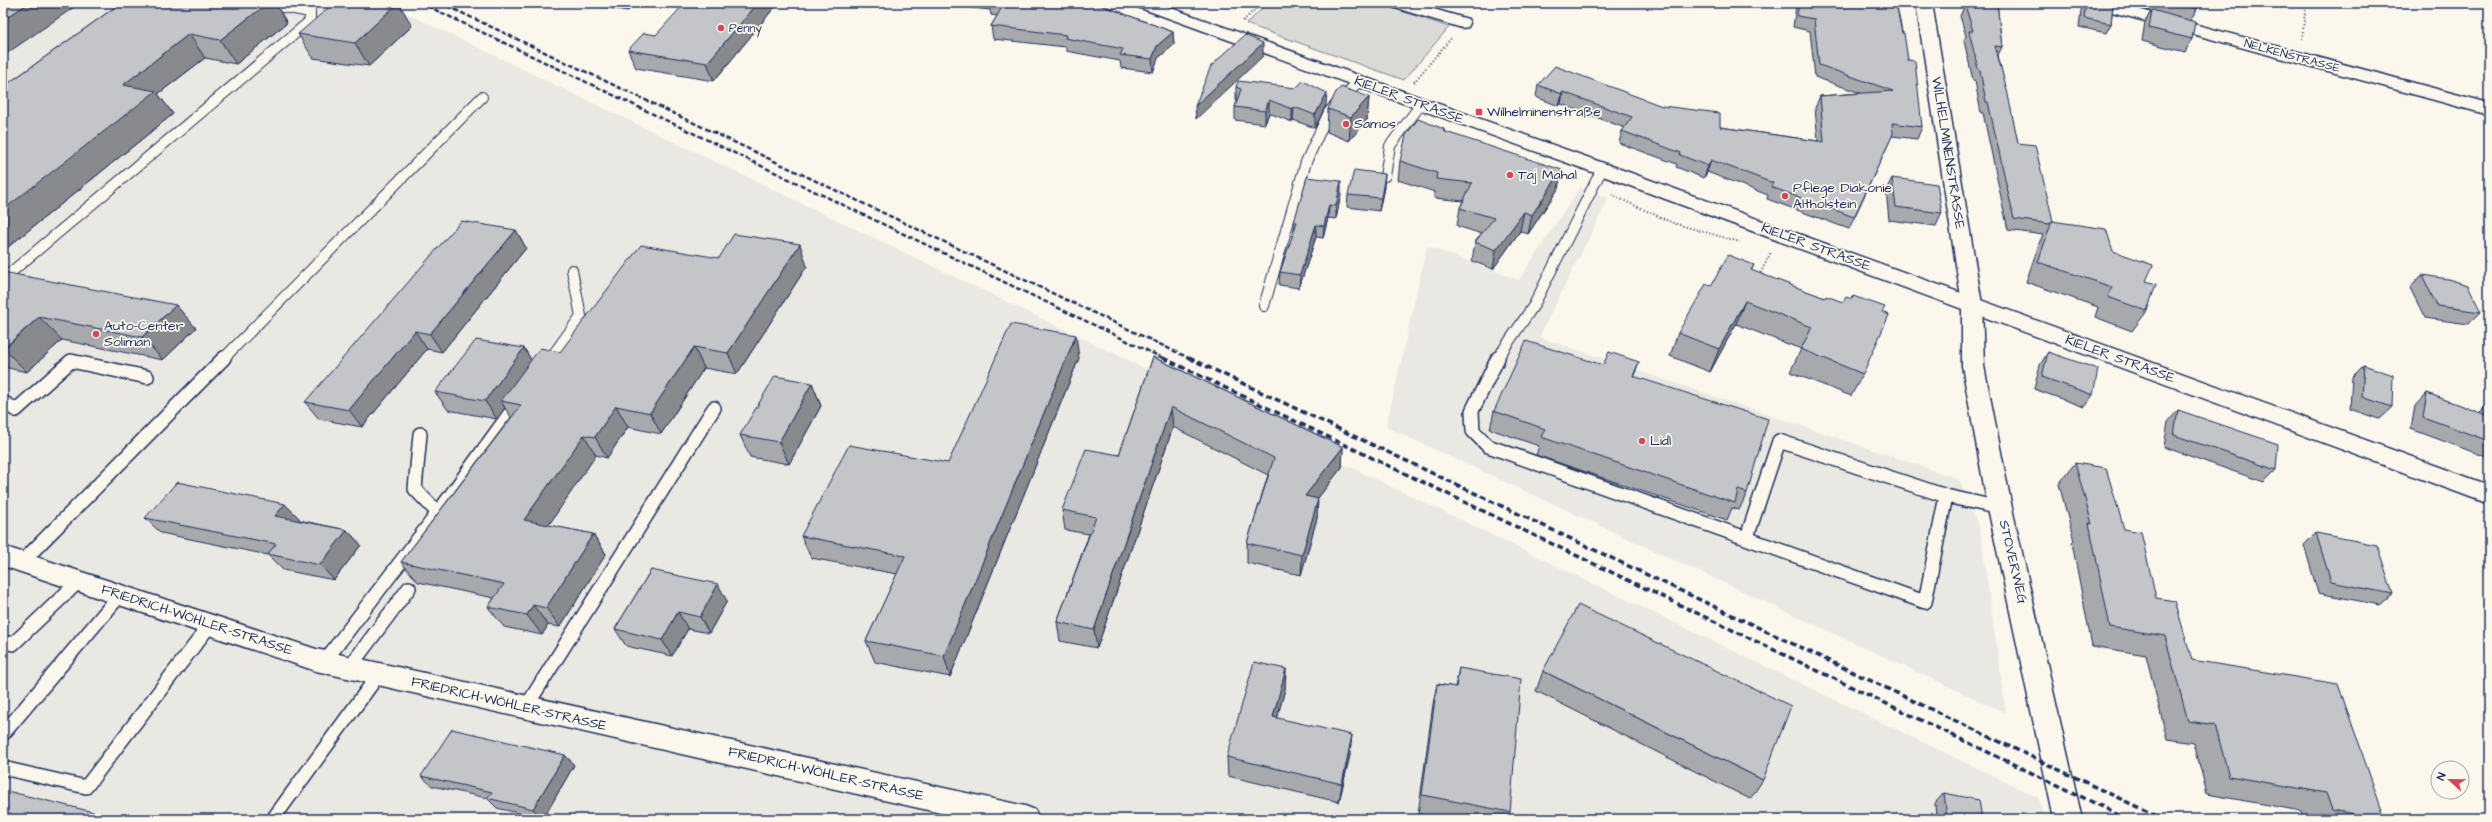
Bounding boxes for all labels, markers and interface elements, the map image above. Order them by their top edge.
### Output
place label: Penny [729,20,762,38]
marker: Penny [716,23,726,33]
street label: NELKENSTRASSE [2242,35,2342,77]
street label: KIELER STRASSE [1351,71,1467,129]
street label: WILHELMINENSTRASSE [1926,75,1970,231]
place label: Wilhelminenstraße [1487,102,1601,122]
marker: Wilhelminenstraße [1474,107,1484,117]
place label: Samos [1354,114,1396,134]
marker: Samos [1341,119,1351,129]
place label: Taj Mahal [1518,165,1577,185]
marker: Taj Mahal [1505,170,1515,180]
place label: Pflege Diakonie Altholstein [1793,178,1892,214]
marker: Pflege Diakonie Altholstein [1780,191,1790,201]
street label: KIELER STRASSE [1758,218,1874,276]
place label: Auto-Center Soliman [104,316,184,352]
marker: Auto-Center Soliman [91,329,101,339]
street label: KIELER STRASSE [2062,330,2178,388]
place label: Lidl [1650,431,1671,451]
marker: Lidl [1637,436,1647,446]
street label: STOVERWEG [1994,518,2032,606]
street label: FRIEDRICH-WÖHLER-STRASSE [99,580,296,661]
street label: FRIEDRICH-WÖHLER-STRASSE [409,672,610,736]
street label: FRIEDRICH-WÖHLER-STRASSE [726,742,927,806]
north arrow [2430,760,2470,800]
text: N [2433,770,2449,782]

